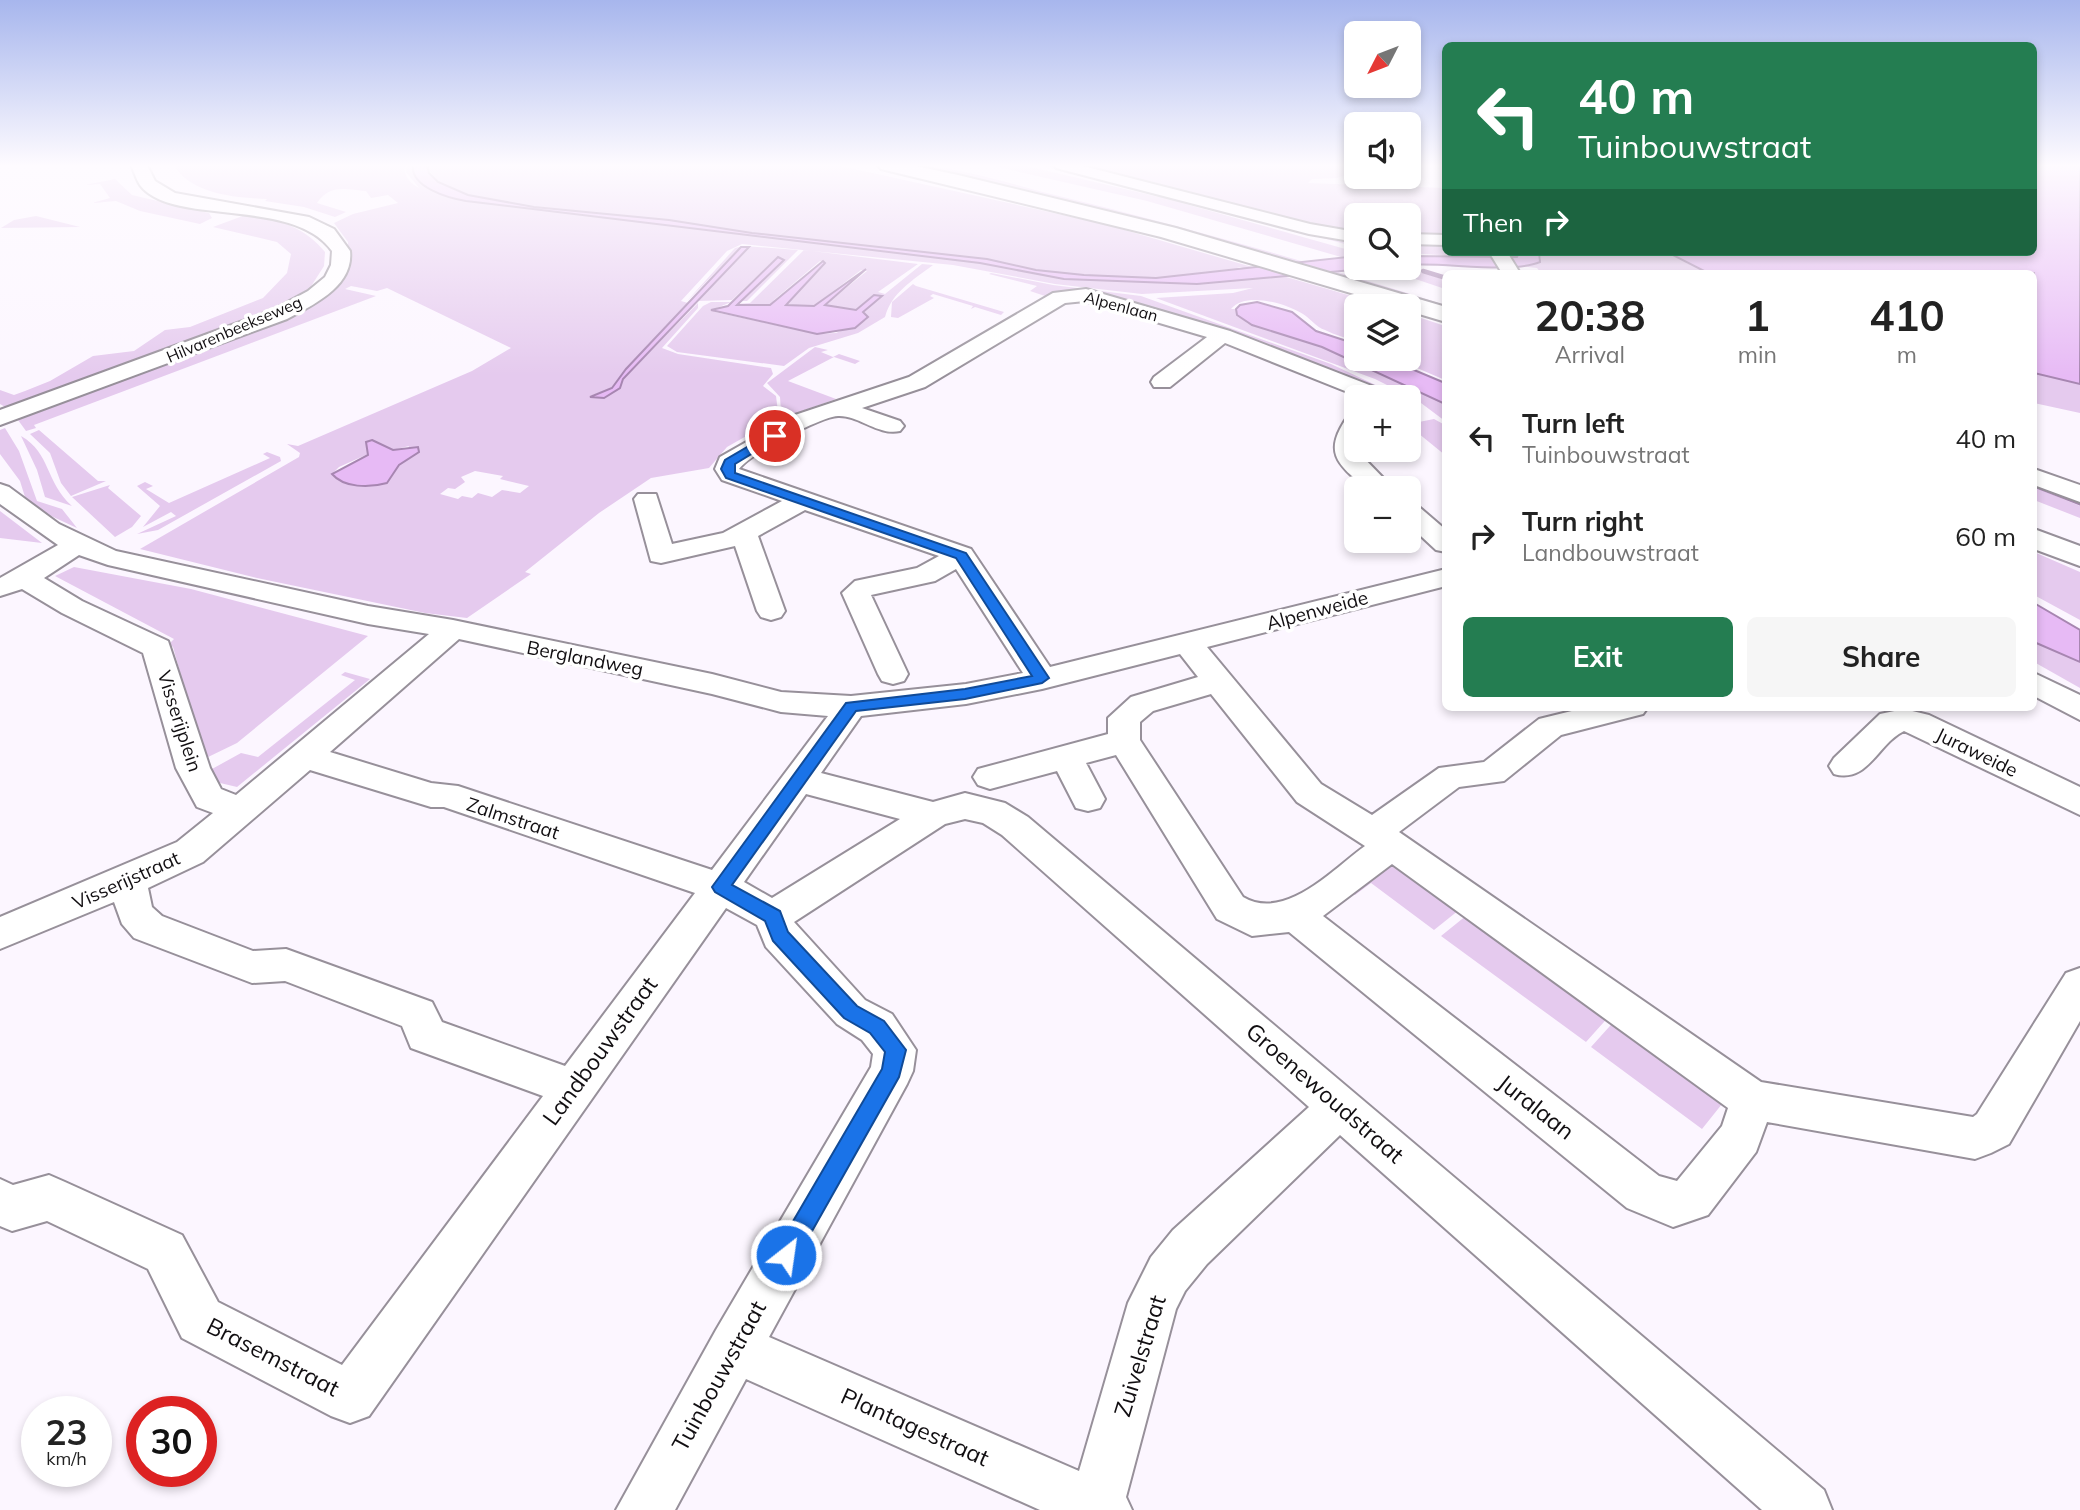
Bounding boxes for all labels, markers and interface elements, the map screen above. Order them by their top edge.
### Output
north arrow [1344,21,1421,98]
map controls [1344,21,1421,553]
text: 40 m [1578,65,1694,126]
icon: left [1463,70,1554,161]
button: sound [1344,112,1421,189]
text: Tuinbouwstraat [1578,126,1811,166]
button: search [1344,203,1421,280]
icon: right [1537,203,1575,241]
text: Then [1463,206,1523,239]
street label: Alpenlaan [1082,287,1160,325]
text: 20:38 [1534,289,1645,342]
text: 1 [1745,289,1770,342]
text: 410 [1869,289,1945,342]
street label: Hilvarenbeekseweg [163,291,305,367]
button: layers [1344,294,1421,371]
text: Arrival [1555,340,1625,369]
text: min [1738,340,1777,369]
text: m [1897,340,1917,369]
button: + [1344,385,1421,462]
pin [745,406,805,466]
text: Turn left [1522,407,1624,440]
icon: arrive [756,417,794,455]
icon: left [1463,419,1501,457]
text: 40 m [1955,422,2016,455]
text: Tuinbouwstraat [1522,440,1690,469]
button: − [1344,476,1421,553]
text: Turn right [1522,505,1643,538]
icon: right [1463,517,1501,555]
text: 60 m [1955,520,2016,553]
text: Landbouwstraat [1522,538,1699,567]
street label: Alpenweide [1264,585,1370,635]
button: Exit [1463,617,1733,697]
button: Share [1747,617,2016,697]
street label: Berglandweg [525,635,645,681]
street label: Visserijplein [152,667,208,775]
street label: Juraweide [1932,722,2022,782]
street label: Zalmstraat [464,792,563,844]
street label: Visserijstraat [69,845,184,914]
street label: Landbouwstraat [536,971,663,1131]
street label: Groenewoudstraat [1240,1016,1410,1169]
street label: Juralaan [1492,1068,1580,1146]
position arrow [749,1218,823,1292]
street label: Zuivelstraat [1107,1292,1172,1420]
street label: Tuinbouwstraat [665,1295,772,1456]
street label: Brasemstraat [202,1311,344,1402]
street label: Plantagestraat [837,1381,994,1472]
speed limit sign: 30 [126,1396,217,1487]
text: 23 [45,1410,88,1454]
text: km/h [46,1447,87,1470]

